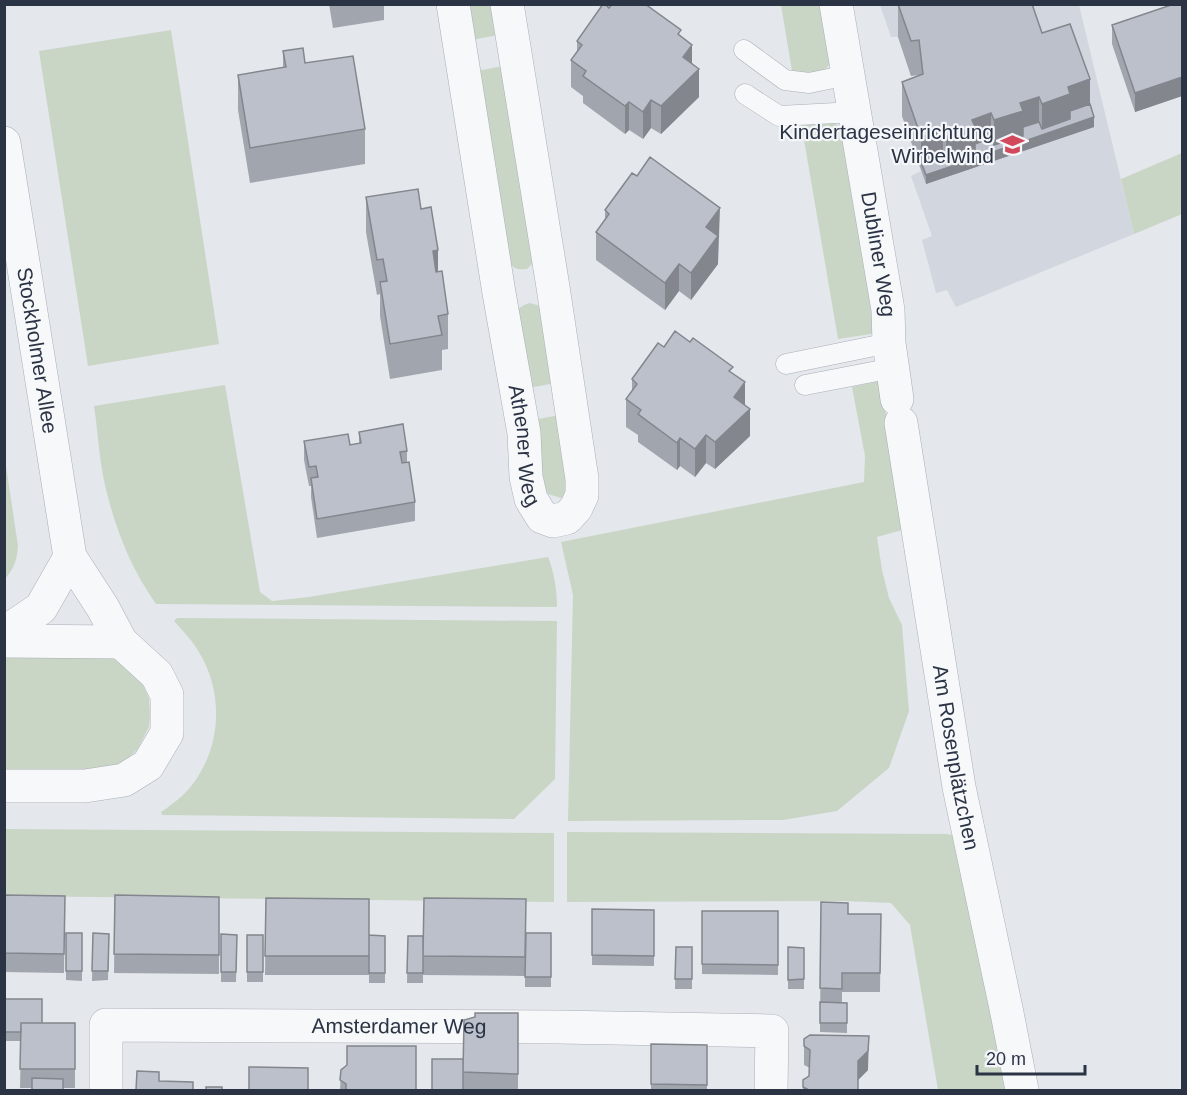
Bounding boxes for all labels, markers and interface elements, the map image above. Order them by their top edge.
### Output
place label: Kindertageseinrichtung Wirbelwind [779,120,994,167]
school or university icon: Kindertageseinrichtung Wirbelwind [999,131,1025,157]
street label: Dubliner Weg [857,190,900,317]
street label: Stockholmer Allee [13,265,62,435]
street label: Athener Weg [505,383,545,510]
street label: Am Rosenplätzchen [929,663,984,852]
street label: Amsterdamer Weg [312,1014,486,1038]
scale bar [977,1038,1085,1076]
text: 20 m [986,1049,1026,1069]

